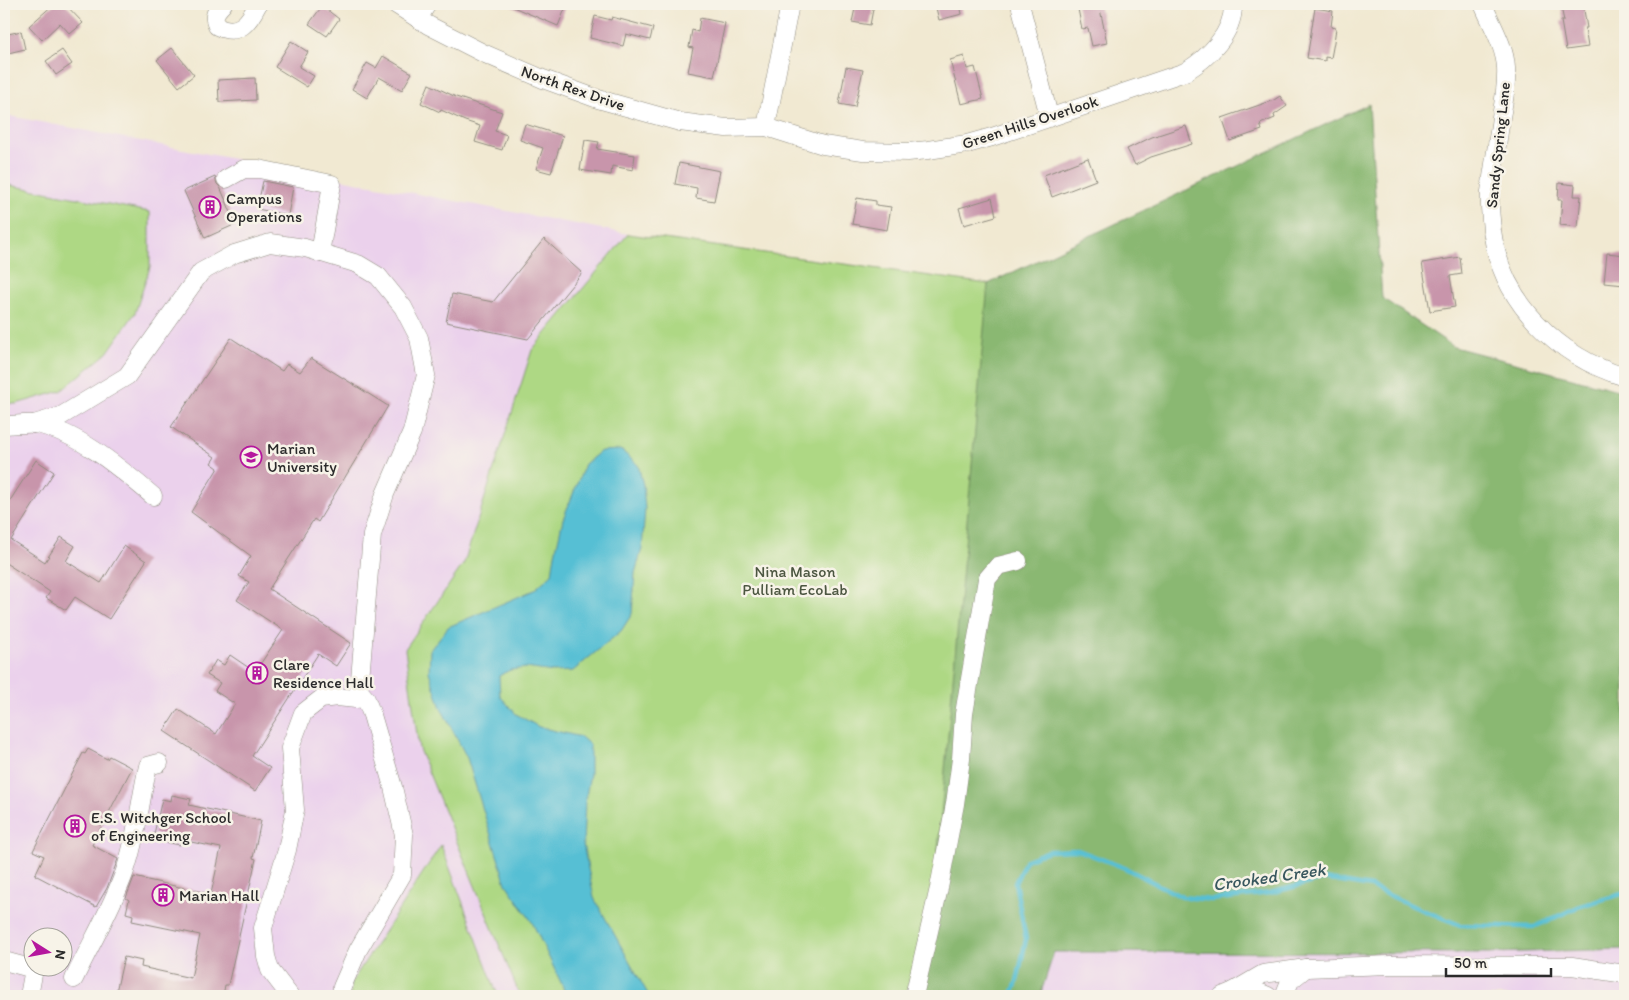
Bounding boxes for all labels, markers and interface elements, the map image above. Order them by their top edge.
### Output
street label: North Rex Drive [519,61,627,115]
street label: Sandy Spring Lane [1482,81,1514,209]
street label: Green Hills Overlook [960,91,1101,153]
place label: Campus Operations [226,189,302,226]
building icon: Campus Operations [198,195,222,219]
place label: Marian University [267,439,337,476]
school or university icon: Marian University [239,445,263,469]
park label: Nina Mason Pulliam EcoLab [742,562,848,599]
place label: Clare Residence Hall [273,655,374,692]
building icon: Clare Residence Hall [245,661,269,685]
place label: E.S. Witchger School of Engineering [91,808,232,845]
building icon: E.S. Witchger School of Engineering [63,814,87,838]
water label: Crooked Creek [1211,858,1329,896]
building icon: Marian Hall [151,883,175,907]
place label: Marian Hall [179,886,260,905]
north arrow [22,928,72,978]
scale bar [1446,945,1552,977]
text: N [51,948,70,961]
text: 50 m [1454,954,1487,972]

